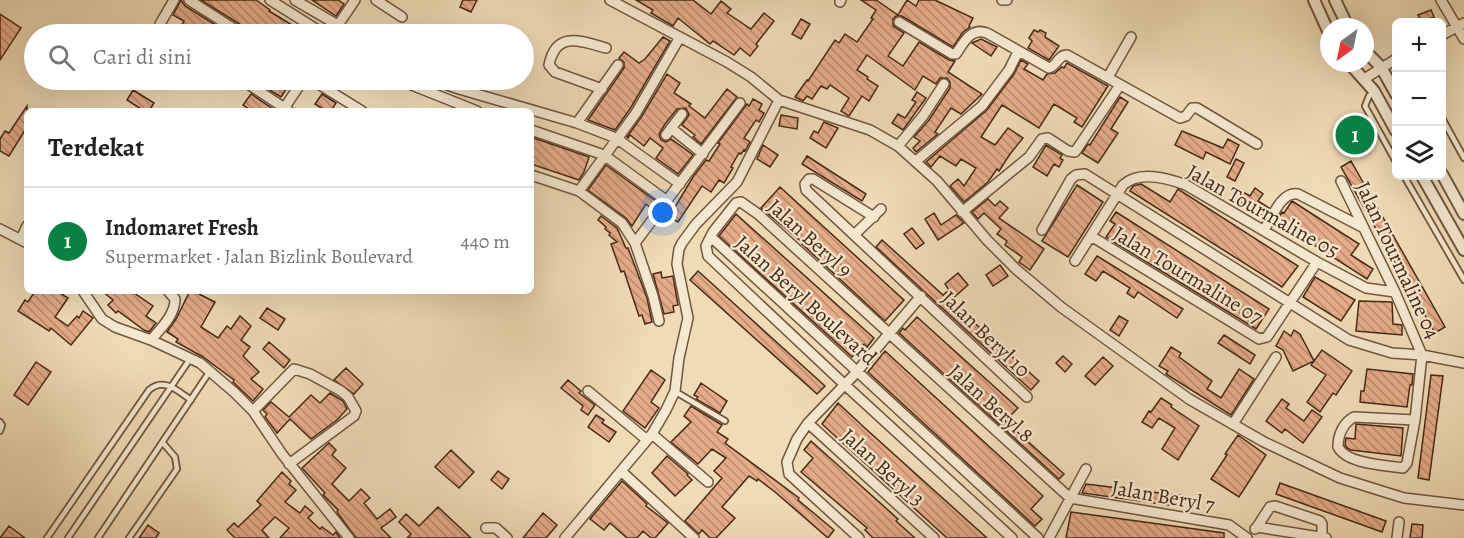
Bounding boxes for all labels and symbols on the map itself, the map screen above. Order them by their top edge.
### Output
north arrow [1320,18,1374,72]
pin: 1 [1336,112,1374,158]
street label: Jalan Tourmaline 05 [1182,157,1344,265]
street label: Jalan Tourmaline 04 [1349,177,1447,343]
street label: Jalan Beryl 9 [762,192,858,284]
your location [648,198,677,227]
street label: Jalan Tourmaline 07 [1108,219,1268,331]
street label: Jalan Beryl Boulevard [729,229,883,372]
street label: Jalan Beryl 10 [935,284,1037,384]
street label: Jalan Beryl 8 [942,357,1040,449]
street label: Jalan Beryl 3 [835,422,931,512]
street label: Jalan Beryl 7 [1109,473,1217,519]

